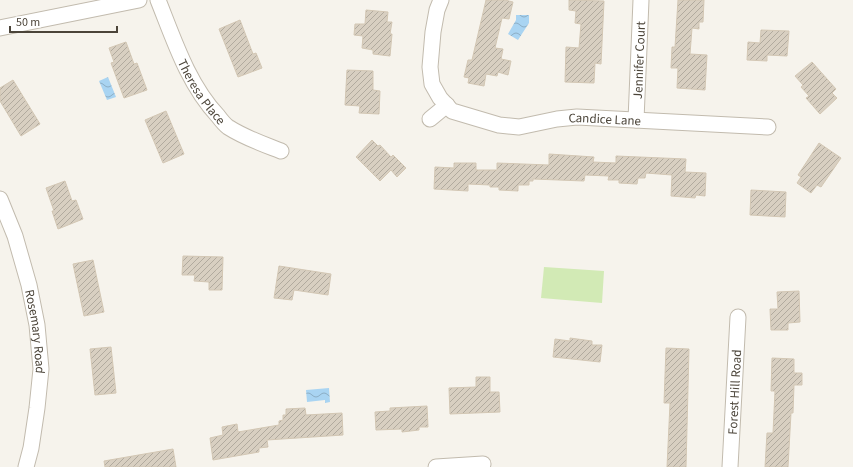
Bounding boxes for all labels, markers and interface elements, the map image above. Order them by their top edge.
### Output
scale bar [10,8,117,34]
text: 50 m [16,14,40,31]
street label: Jennifer Court [629,20,650,99]
street label: Theresa Place [173,56,229,129]
street label: Candice Lane [568,109,641,130]
street label: Rosemary Road [20,288,49,374]
street label: Forest Hill Road [724,349,746,435]

